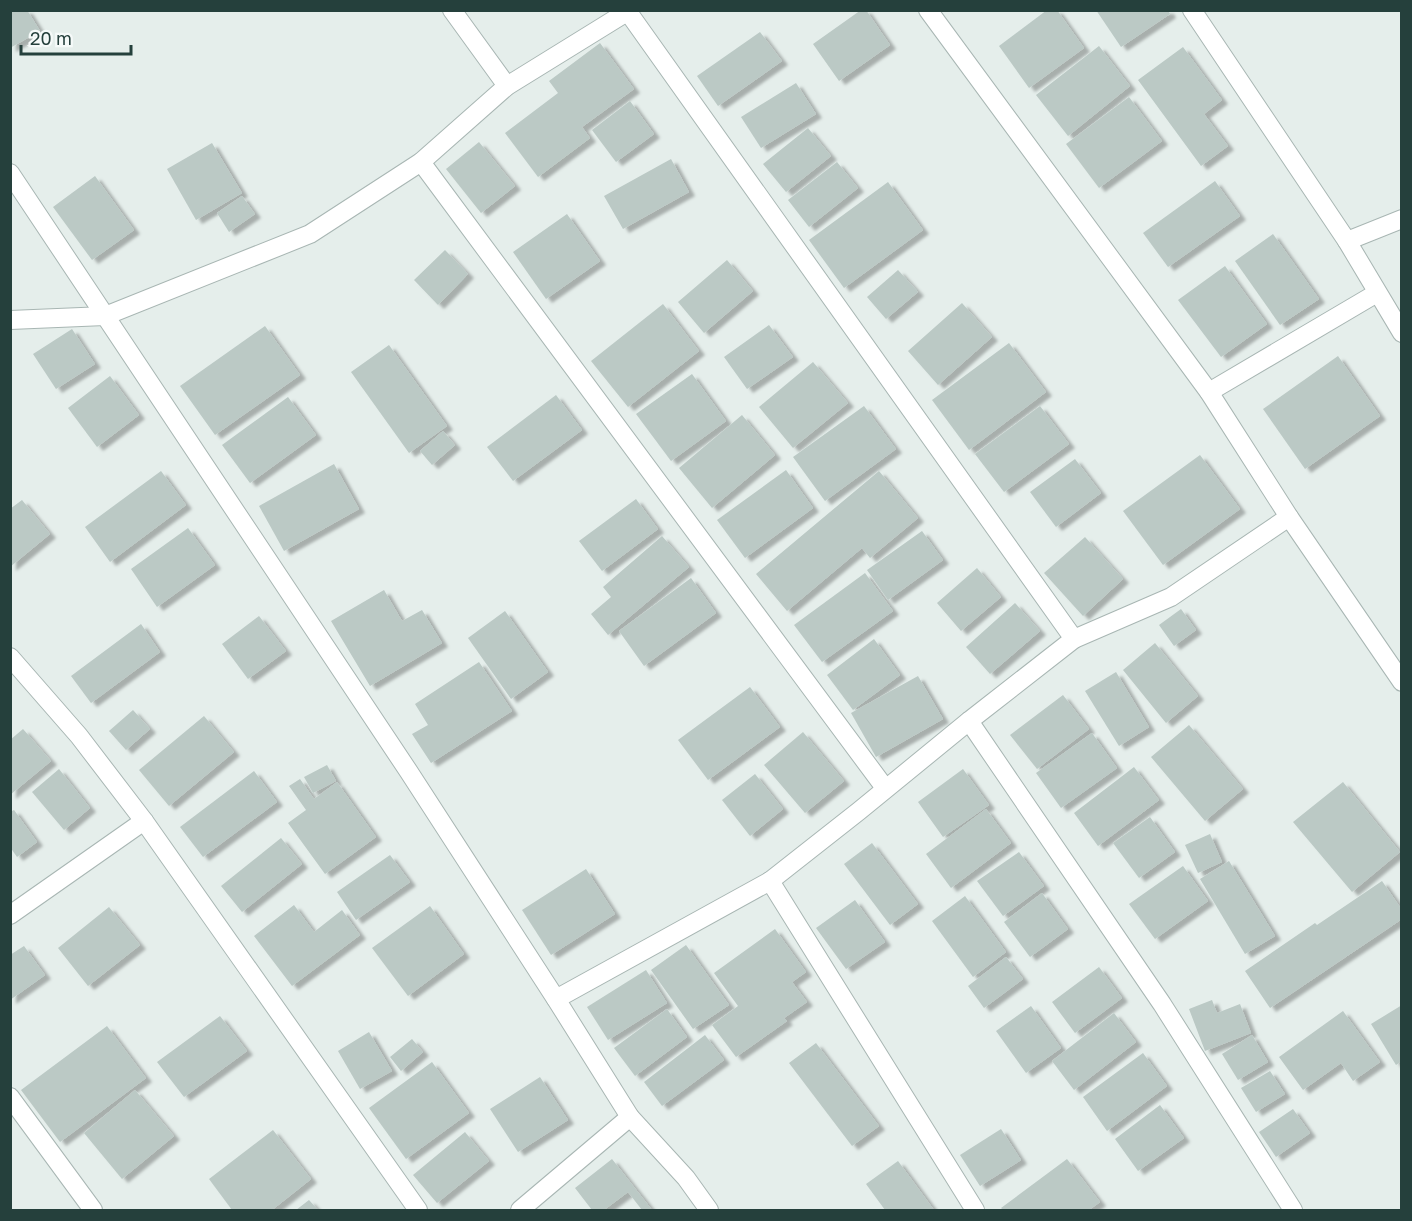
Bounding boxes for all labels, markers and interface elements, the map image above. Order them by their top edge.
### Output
scale bar [21,18,130,56]
text: 20 m [30,27,72,49]

